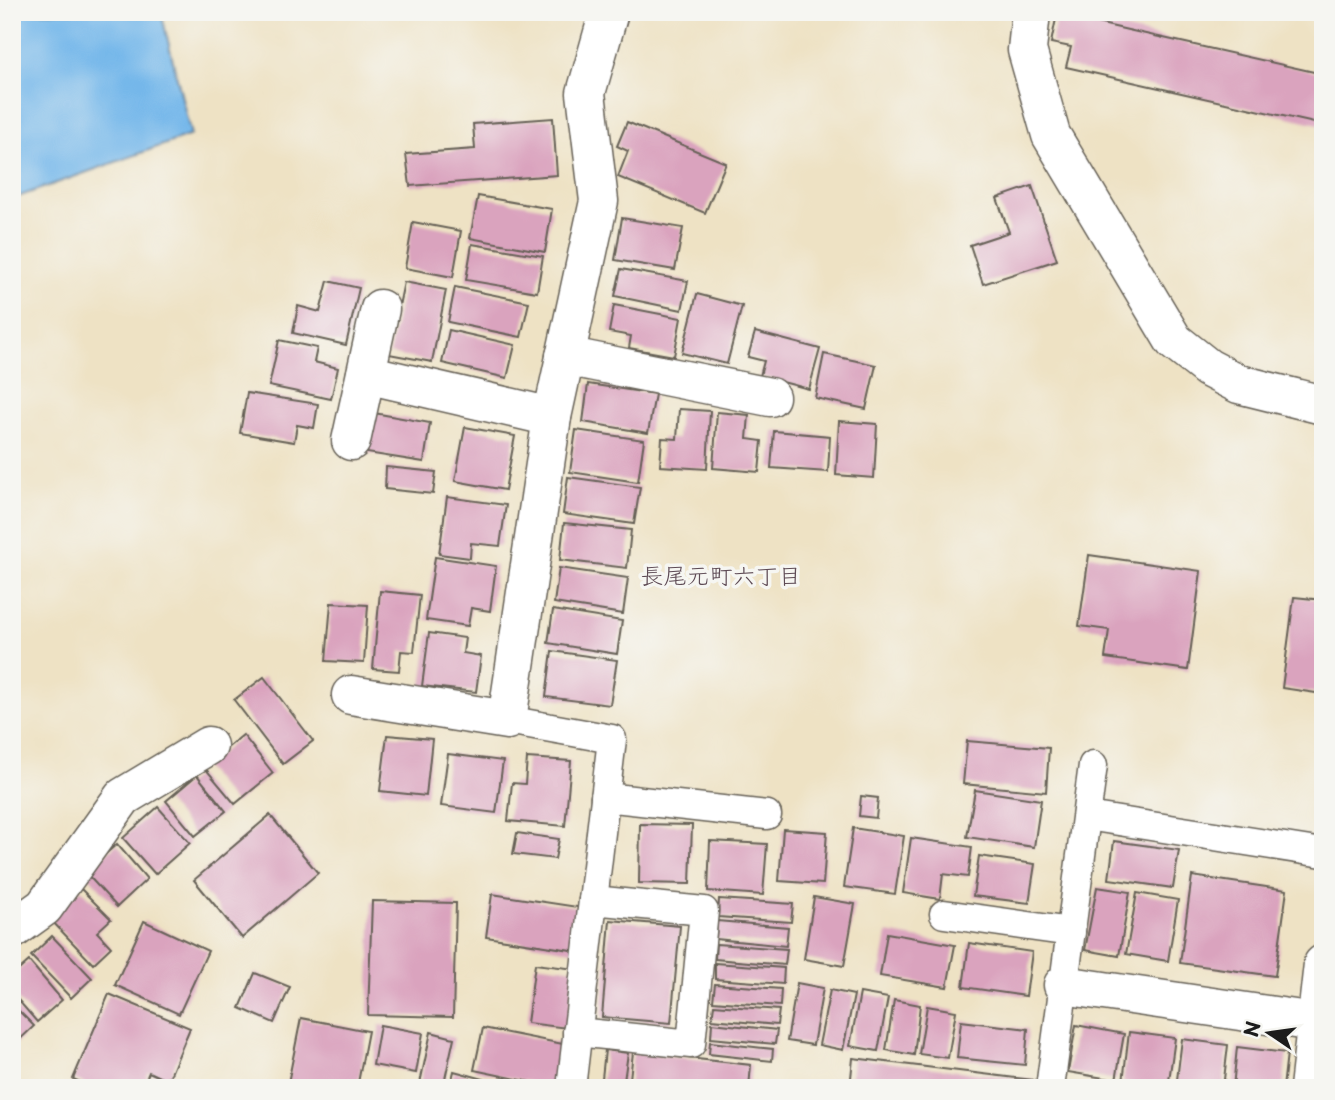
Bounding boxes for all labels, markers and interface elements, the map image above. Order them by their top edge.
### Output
district label: 長尾元町六丁目 [641,557,802,592]
north arrow [1234,998,1304,1068]
text: N [1236,1018,1267,1039]

